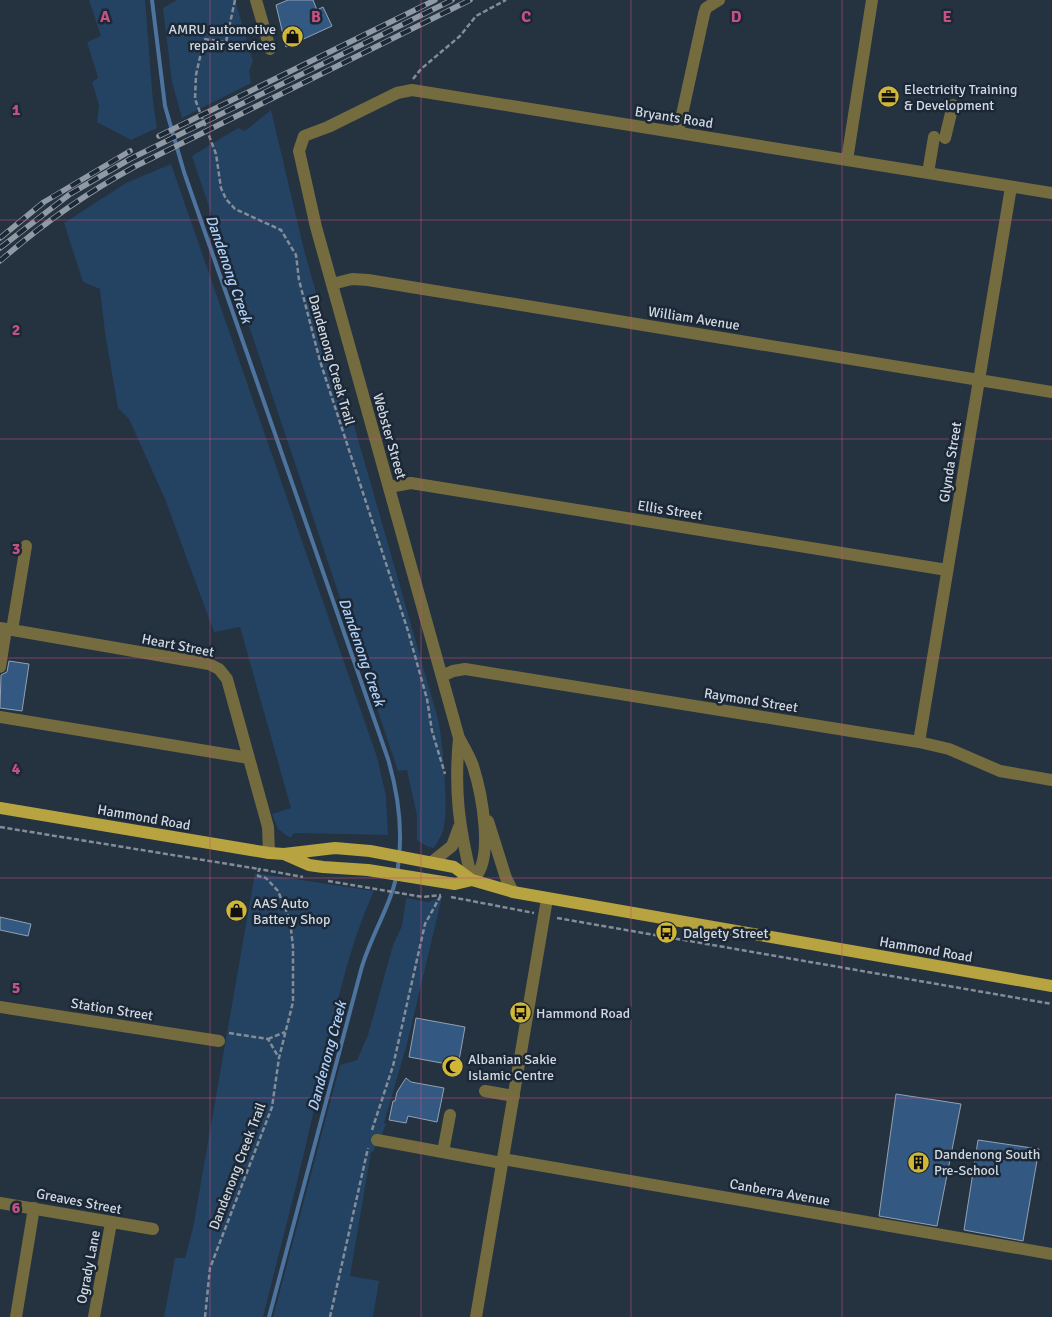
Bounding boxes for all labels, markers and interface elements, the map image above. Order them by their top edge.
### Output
text: A [100,7,111,27]
text: B [311,7,321,27]
text: C [521,7,531,27]
text: D [731,7,742,27]
text: E [942,7,952,27]
place label: AMRU automotive repair services [169,21,276,54]
shop icon: AMRU automotive repair services [280,25,304,49]
place label: Electricity Training & Development [904,81,1017,114]
office icon: Electricity Training & Development [876,85,900,109]
text: 1 [12,100,21,120]
street label: Bryants Road [634,103,714,132]
water label: Dandenong Creek [202,213,256,327]
street label: Dandenong Creek Trail [305,293,358,427]
street label: William Avenue [647,303,741,334]
text: 2 [12,320,20,340]
street label: Webster Street [369,391,410,481]
street label: Glynda Street [936,421,965,504]
street label: Ellis Street [636,497,704,524]
text: 3 [12,539,20,559]
water label: Dandenong Creek [335,596,389,710]
street label: Heart Street [140,630,216,661]
street label: Raymond Street [703,685,799,716]
text: 4 [12,759,21,779]
street label: Hammond Road [96,801,192,834]
place label: AAS Auto Battery Shop [253,895,330,928]
shop icon: AAS Auto Battery Shop [225,899,249,923]
bus stop icon: Dalgety Street [655,921,679,945]
place label: Dalgety Street [683,925,769,942]
street label: Hammond Road [878,933,974,966]
text: 5 [12,978,20,998]
street label: Station Street [70,995,154,1024]
water label: Dandenong Creek [304,998,351,1113]
bus stop icon: Hammond Road [508,1001,532,1025]
place label: Hammond Road [536,1005,630,1022]
place label: Albanian Sakie Islamic Centre [468,1051,557,1084]
mosque icon: Albanian Sakie Islamic Centre [440,1055,464,1079]
street label: Dandenong Creek Trail [205,1100,270,1232]
place label: Dandenong South Pre-School [934,1146,1040,1179]
building icon: Dandenong South Pre-School [906,1150,930,1174]
street label: Canberra Avenue [728,1175,831,1210]
street label: Greaves Street [35,1185,123,1218]
text: 6 [12,1198,21,1218]
street label: Ogrady Lane [73,1229,104,1305]

